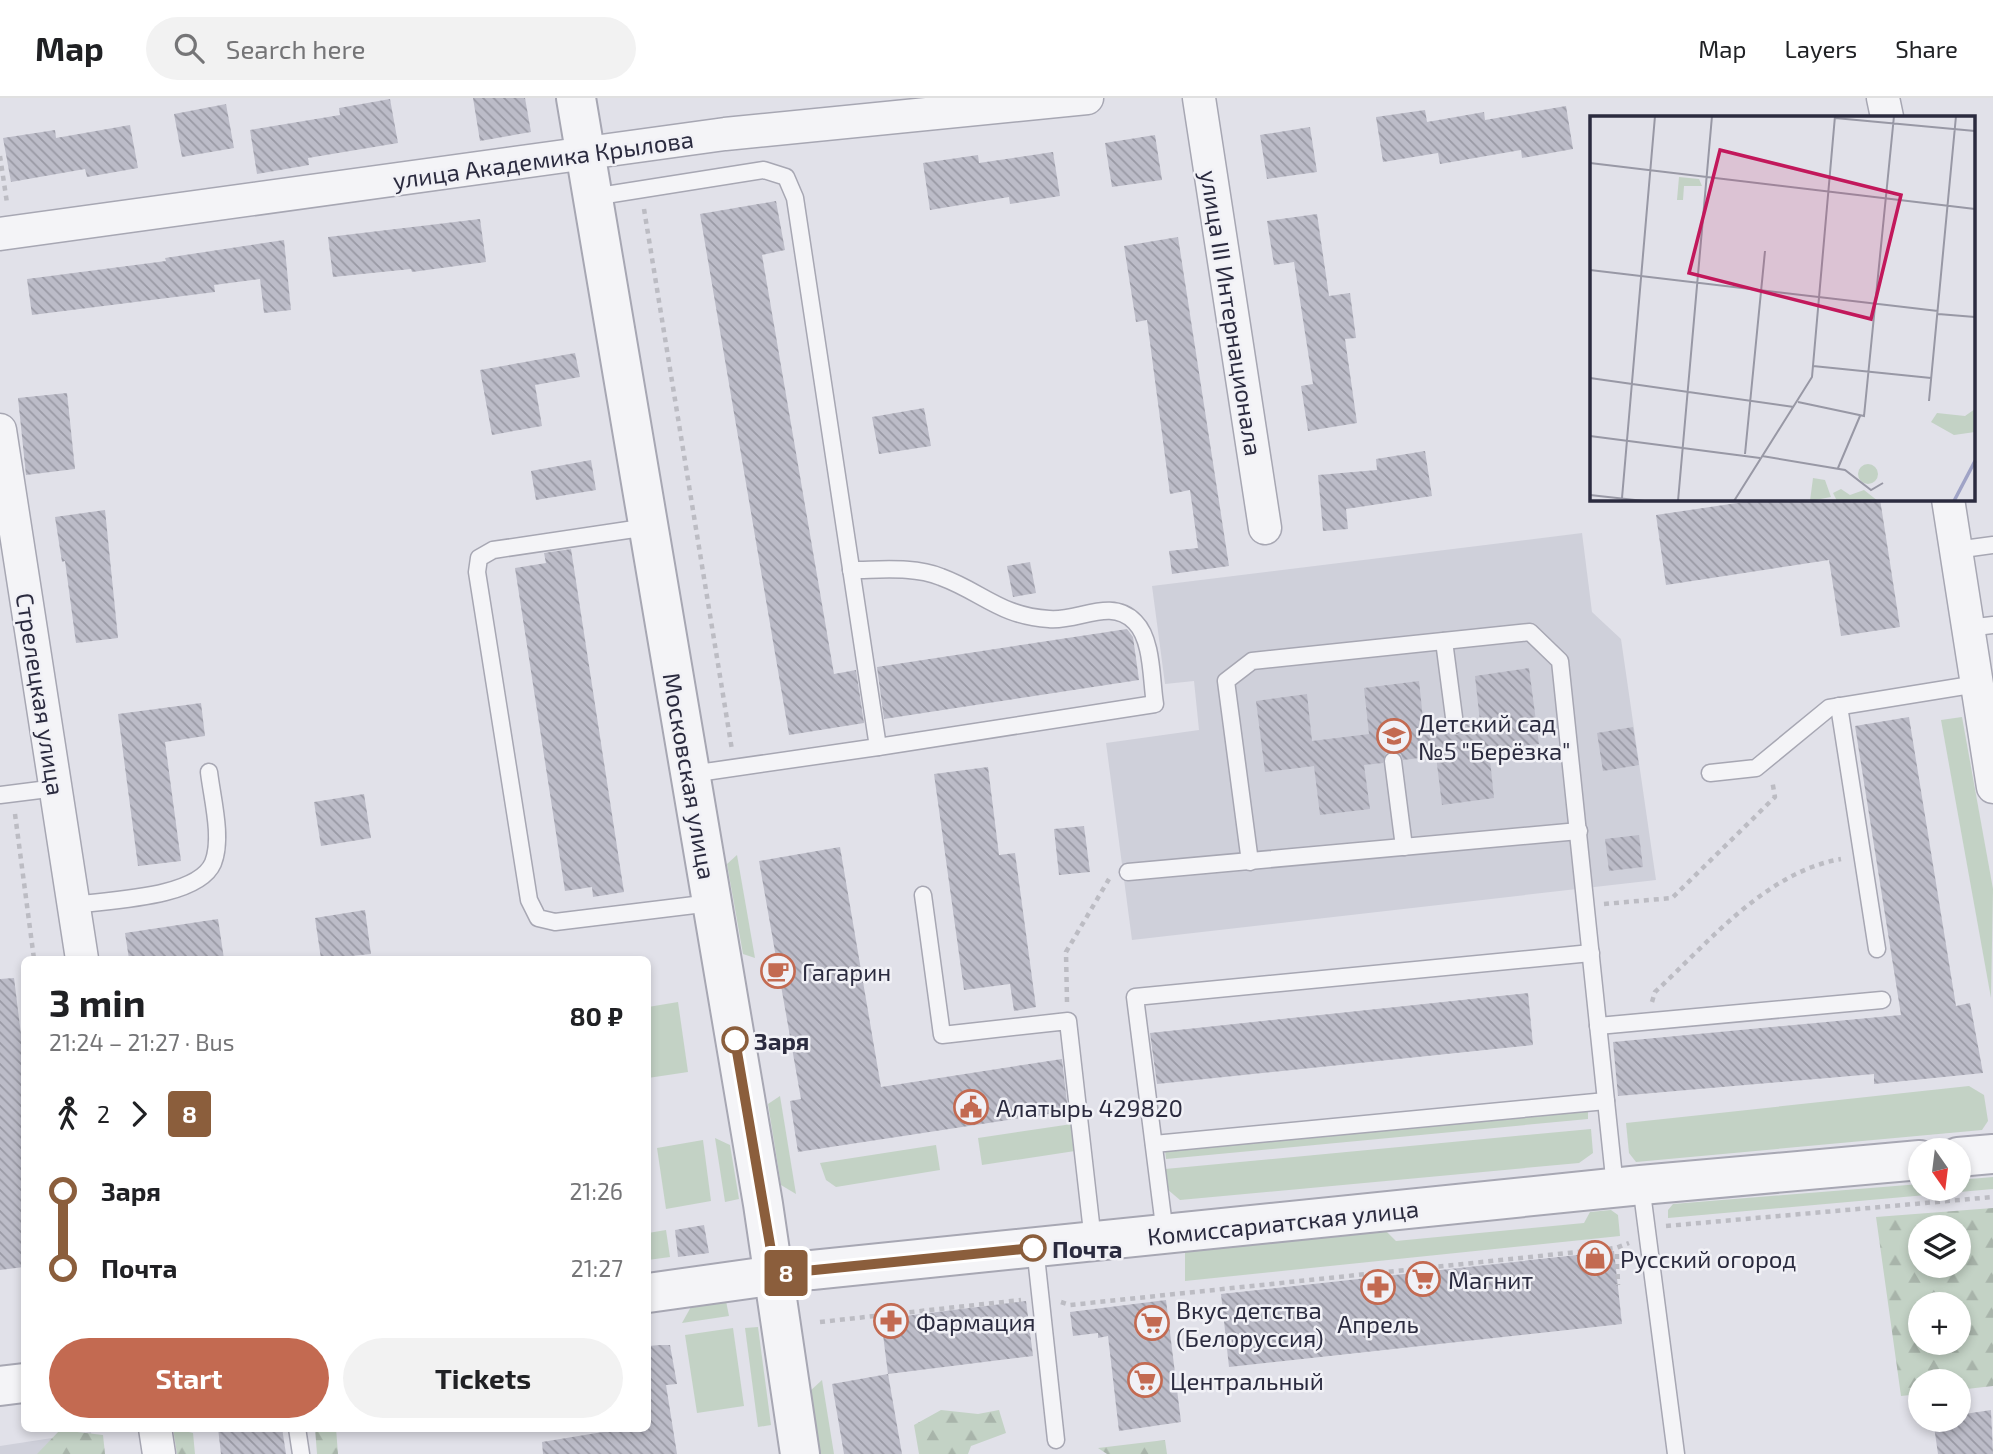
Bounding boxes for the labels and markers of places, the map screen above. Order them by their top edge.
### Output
place label: Детский сад №5 "Берёзка" [1418,708,1571,765]
school or university icon: Детский сад №5 "Берёзка" [1375,717,1413,755]
cafe icon: Гагарин [759,952,797,990]
place label: Гагарин [802,957,891,986]
place label: Заря [754,1026,809,1055]
marker: Заря [722,1027,748,1053]
public building icon: Алатырь 429820 [952,1088,990,1126]
place label: Алатырь 429820 [996,1093,1183,1122]
place label: Почта [1052,1234,1123,1263]
marker: Почта [1020,1235,1046,1261]
shop icon: Русский огород [1576,1239,1614,1277]
place label: Русский огород [1620,1244,1796,1274]
supermarket icon: Магнит [1404,1260,1442,1298]
place label: Магнит [1448,1265,1533,1294]
pharmacy icon: Апрель [1359,1268,1397,1306]
place label: Вкус детства (Белоруссия) [1176,1295,1324,1353]
pharmacy icon: Фармация [872,1302,910,1340]
supermarket icon: Вкус детства (Белоруссия) [1133,1304,1171,1342]
place label: Фармация [916,1307,1036,1336]
place label: Апрель [1337,1309,1419,1338]
supermarket icon: Центральный [1126,1361,1164,1399]
place label: Центральный [1170,1366,1324,1395]

